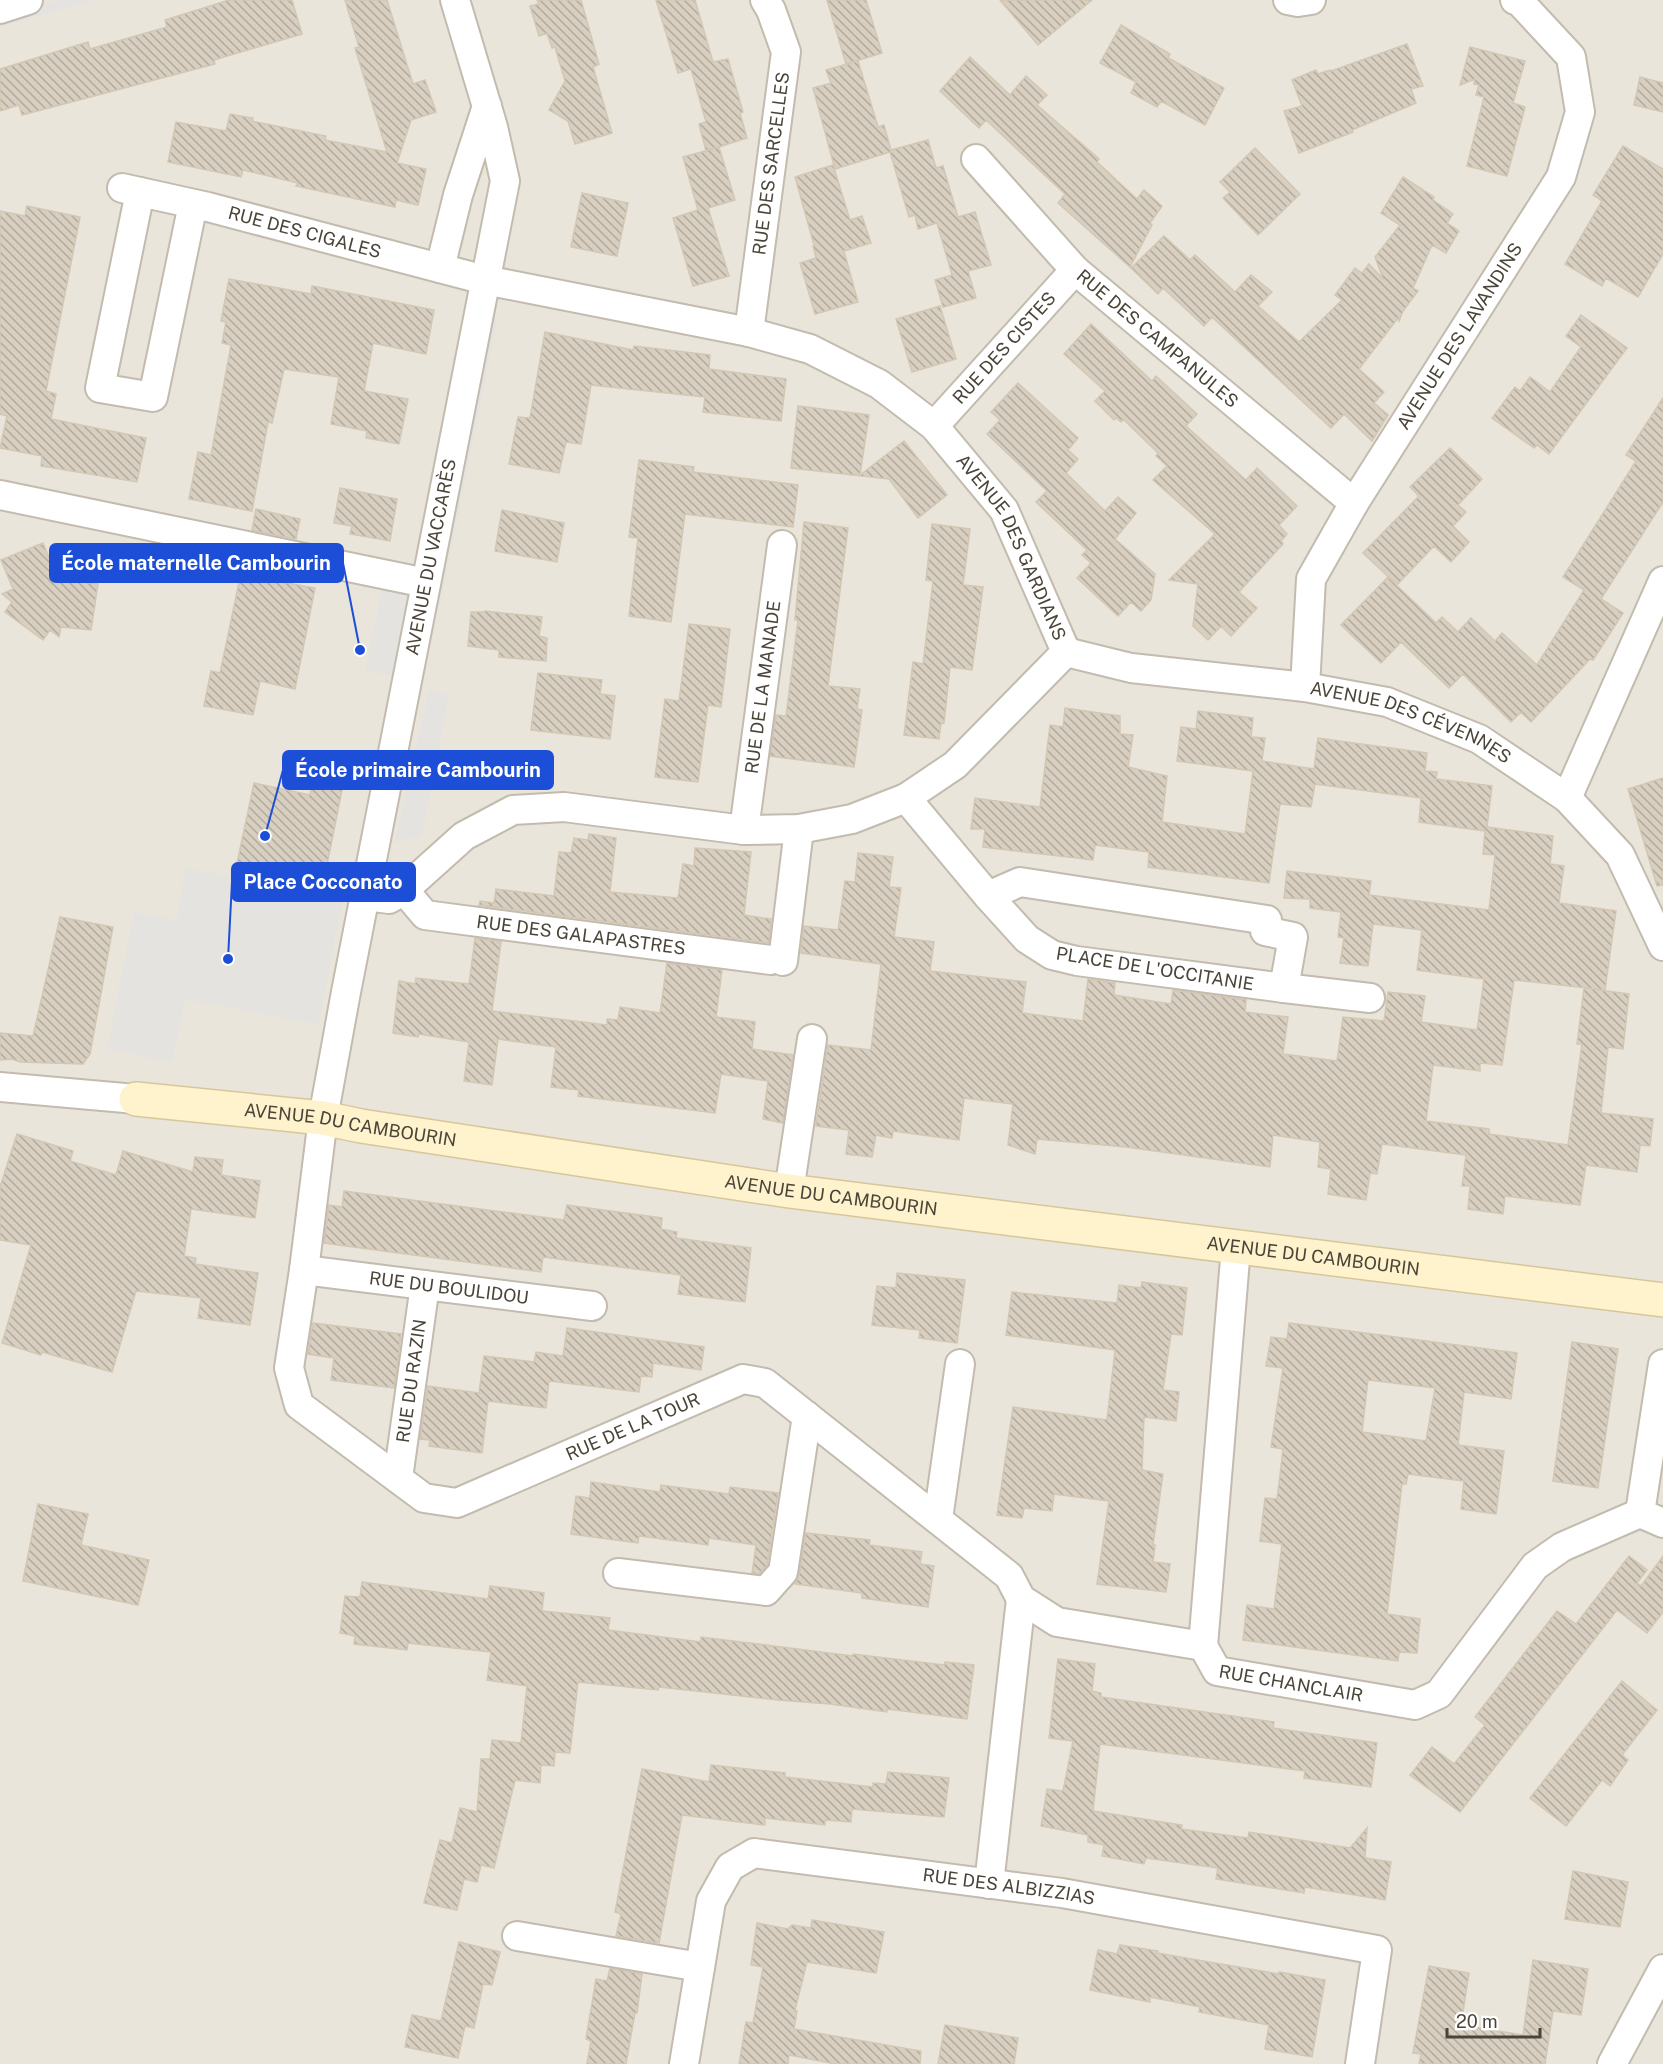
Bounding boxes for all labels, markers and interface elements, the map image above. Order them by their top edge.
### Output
street label: RUE DES SARCELLES [748,71,793,256]
street label: RUE DES CIGALES [226,202,384,262]
street label: AVENUE DES LAVANDINS [1392,239,1526,433]
street label: RUE DES CAMPANULES [1073,265,1243,412]
street label: RUE DES CISTES [948,288,1060,408]
street label: AVENUE DES GARDIANS [952,450,1071,643]
street label: AVENUE DU VACCARÈS [400,457,460,657]
callout: École maternelle Cambourin [50,544,343,582]
text: École maternelle Cambourin [61,550,331,575]
street label: RUE DE LA MANADE [741,599,784,775]
street label: AVENUE DES CÉVENNES [1308,677,1515,767]
callout: École primaire Cambourin [283,751,553,789]
text: École primaire Cambourin [295,757,541,782]
callout: Place Cocconato [232,863,415,901]
text: Place Cocconato [243,870,403,894]
street label: RUE DES GALAPASTRES [475,911,687,959]
street label: PLACE DE L'OCCITANIE [1055,943,1255,995]
street label: AVENUE DU CAMBOURIN [243,1099,458,1150]
street label: AVENUE DU CAMBOURIN [723,1170,939,1219]
street label: AVENUE DU CAMBOURIN [1206,1232,1421,1280]
street label: RUE DU BOULIDOU [368,1267,530,1308]
street label: RUE DU RAZIN [392,1318,430,1444]
street label: RUE DE LA TOUR [562,1388,703,1465]
street label: RUE CHANCLAIR [1217,1661,1365,1706]
street label: RUE DES ALBIZZIAS [922,1864,1097,1909]
scale bar [1447,2001,1540,2039]
text: 20 m [1456,2011,1498,2032]

